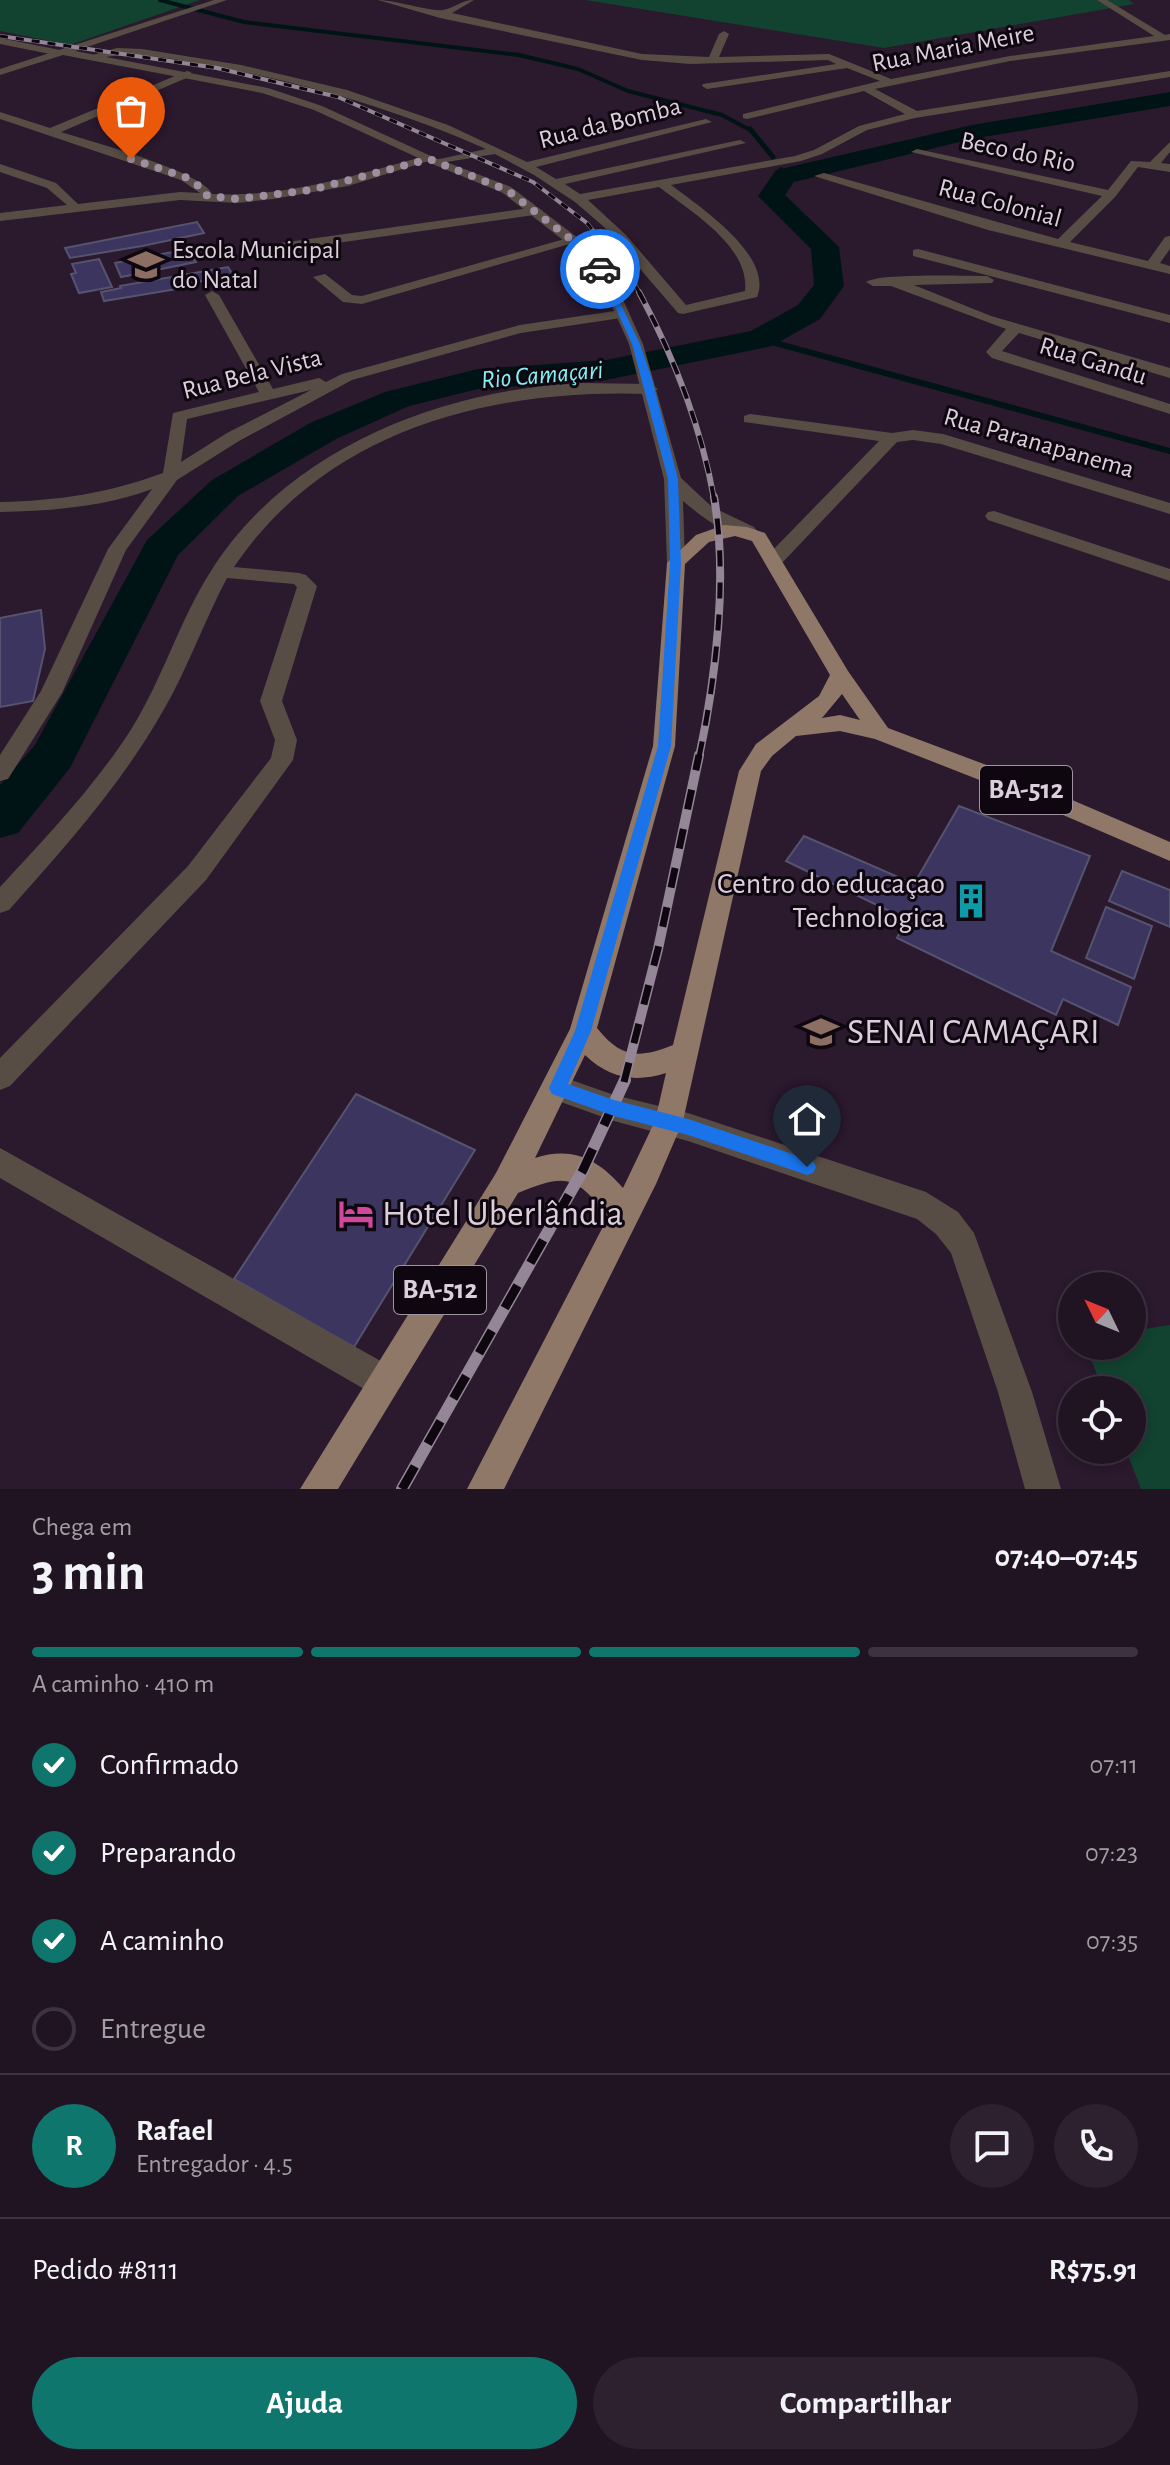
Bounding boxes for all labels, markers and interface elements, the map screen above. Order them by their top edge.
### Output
street label: Rua Maria Meire [869,19,1037,77]
pin [97,77,165,159]
icon: bag [109,89,153,133]
street label: Rua da Bomba [536,93,684,153]
street label: Beco do Rio [958,127,1078,177]
street label: Rua Colonial [936,174,1064,232]
courier [560,229,640,309]
place label: Escola Municipal do Natal [172,237,340,293]
school or university icon: Escola Municipal do Natal [127,246,165,284]
icon: car [578,247,622,291]
street label: Rua Gandu [1036,332,1150,390]
street label: Rua Bela Vista [180,344,324,404]
water label: Rio Camaçari [480,357,604,393]
street label: Rua Paranapanema [941,403,1137,483]
road number: BA-512 [980,766,1072,814]
place label: Centro do educaçao Technologica [717,869,945,933]
building icon: Centro do educaçao Technologica [952,882,990,920]
school or university icon: SENAI CAMAÇARI [802,1013,840,1051]
place label: SENAI CAMAÇARI [847,1014,1100,1050]
pin [773,1085,841,1167]
icon: home [785,1097,829,1141]
hotel icon: Hotel Uberlândia [337,1195,375,1233]
place label: Hotel Uberlândia [382,1196,623,1232]
road number: BA-512 [394,1266,486,1314]
north arrow [1058,1272,1146,1360]
map controls [1058,1272,1146,1464]
button: locate [1058,1376,1146,1464]
text: Chega em [32,1514,132,1540]
text: 07:40–07:45 [994,1542,1138,1572]
text: 3 min [32,1547,145,1599]
text: A caminho · 410 m [32,1671,214,1697]
icon: check [32,1743,76,1787]
text: Confirmado [100,1750,239,1780]
text: 07:11 [1090,1752,1138,1778]
icon: check [32,1831,76,1875]
text: Preparando [100,1838,236,1868]
text: 07:23 [1085,1840,1138,1866]
icon: check [32,1919,76,1963]
text: A caminho [100,1926,224,1956]
text: 07:35 [1086,1928,1138,1954]
text: Entregue [100,2014,206,2044]
button: chat [950,2104,1034,2188]
button: phone [1054,2104,1138,2188]
text: Rafael [136,2116,214,2146]
text: R [65,2131,83,2161]
text: Entregador · 4.5 [136,2151,293,2177]
text: Pedido #8111 [32,2255,179,2285]
text: R$75.91 [1049,2255,1138,2285]
button: Ajuda [32,2357,577,2449]
button: Compartilhar [593,2357,1138,2449]

